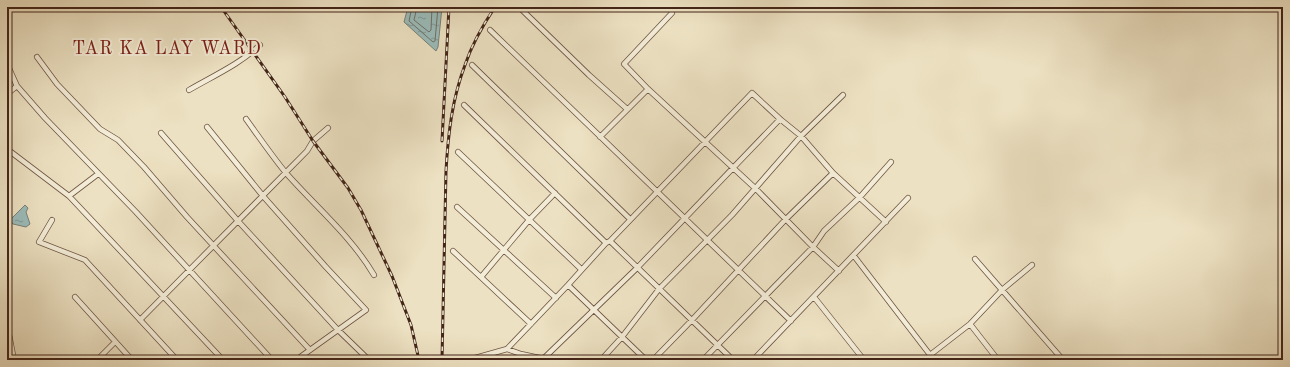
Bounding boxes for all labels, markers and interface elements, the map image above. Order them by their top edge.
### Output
district label: TAR KA LAY WARD [72,40,262,58]

